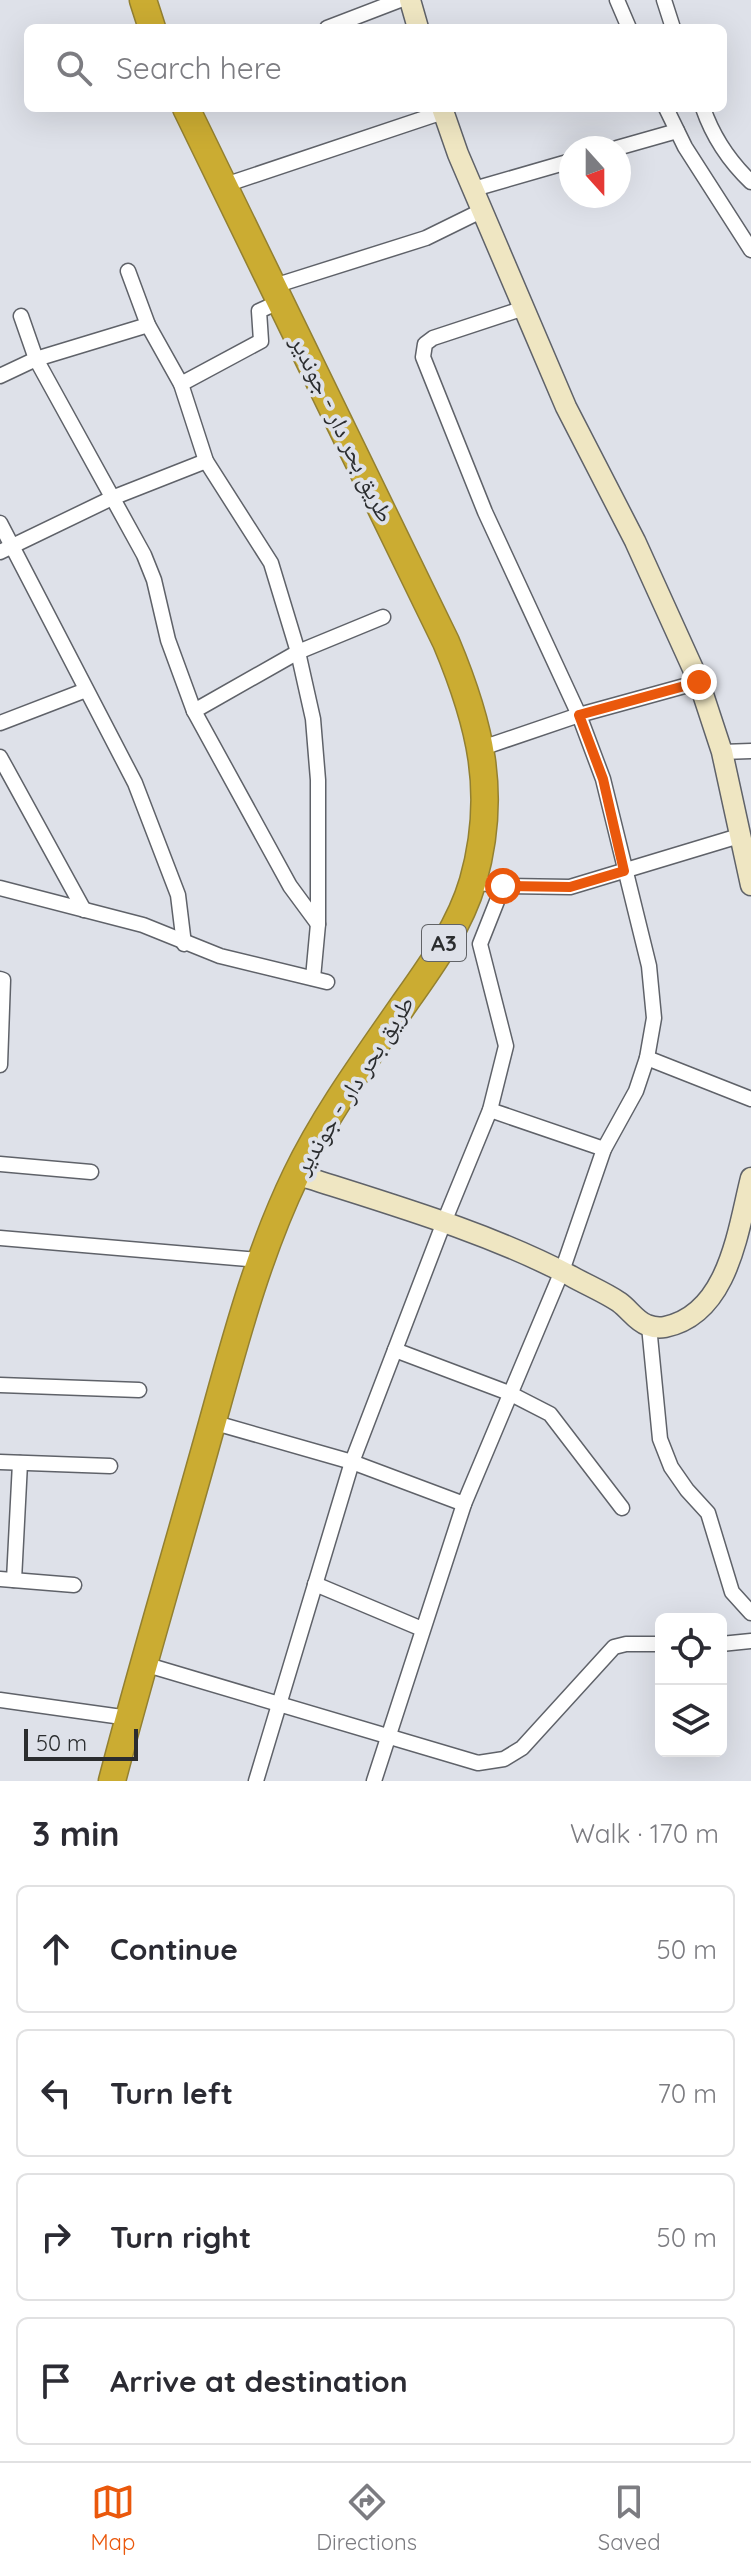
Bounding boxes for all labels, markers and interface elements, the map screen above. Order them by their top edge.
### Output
search box [24,24,727,112]
icon: search [52,46,96,90]
text: Search here [116,49,282,87]
north arrow [559,136,631,208]
street label: طريق بحر دار - جوندير [284,329,401,527]
route end [681,664,717,700]
route start [485,868,521,904]
road number: A3 [422,925,466,961]
street label: طريق بحر دار - جوندير [286,990,420,1180]
map controls [655,1613,727,1757]
button: locate [655,1613,727,1685]
button: layers [655,1685,727,1757]
scale bar [24,1725,138,1761]
text: 50 m [36,1729,87,1757]
text: 3 min [32,1812,119,1855]
text: Walk · 170 m [570,1817,719,1850]
icon: ahead [34,1927,78,1971]
text: Continue [110,1930,238,1968]
text: 50 m [657,1933,717,1966]
icon: left [34,2071,78,2115]
text: Turn left [110,2074,233,2112]
text: 70 m [657,2077,717,2110]
icon: right [34,2215,78,2259]
text: Turn right [110,2218,251,2256]
text: 50 m [657,2221,717,2254]
icon: arrive [34,2359,78,2403]
text: Arrive at destination [110,2362,408,2400]
tab: Map [90,2480,135,2556]
tab: Directions [316,2480,417,2556]
tab: Saved [598,2480,661,2556]

